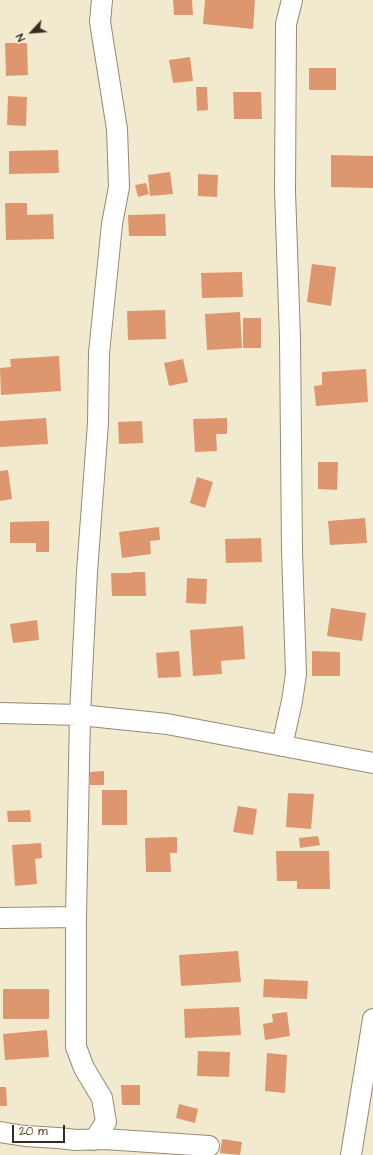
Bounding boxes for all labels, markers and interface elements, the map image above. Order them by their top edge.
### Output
north arrow [12,12,52,52]
text: N [13,31,29,44]
scale bar [14,1117,67,1143]
text: 20 m [19,1123,48,1140]

